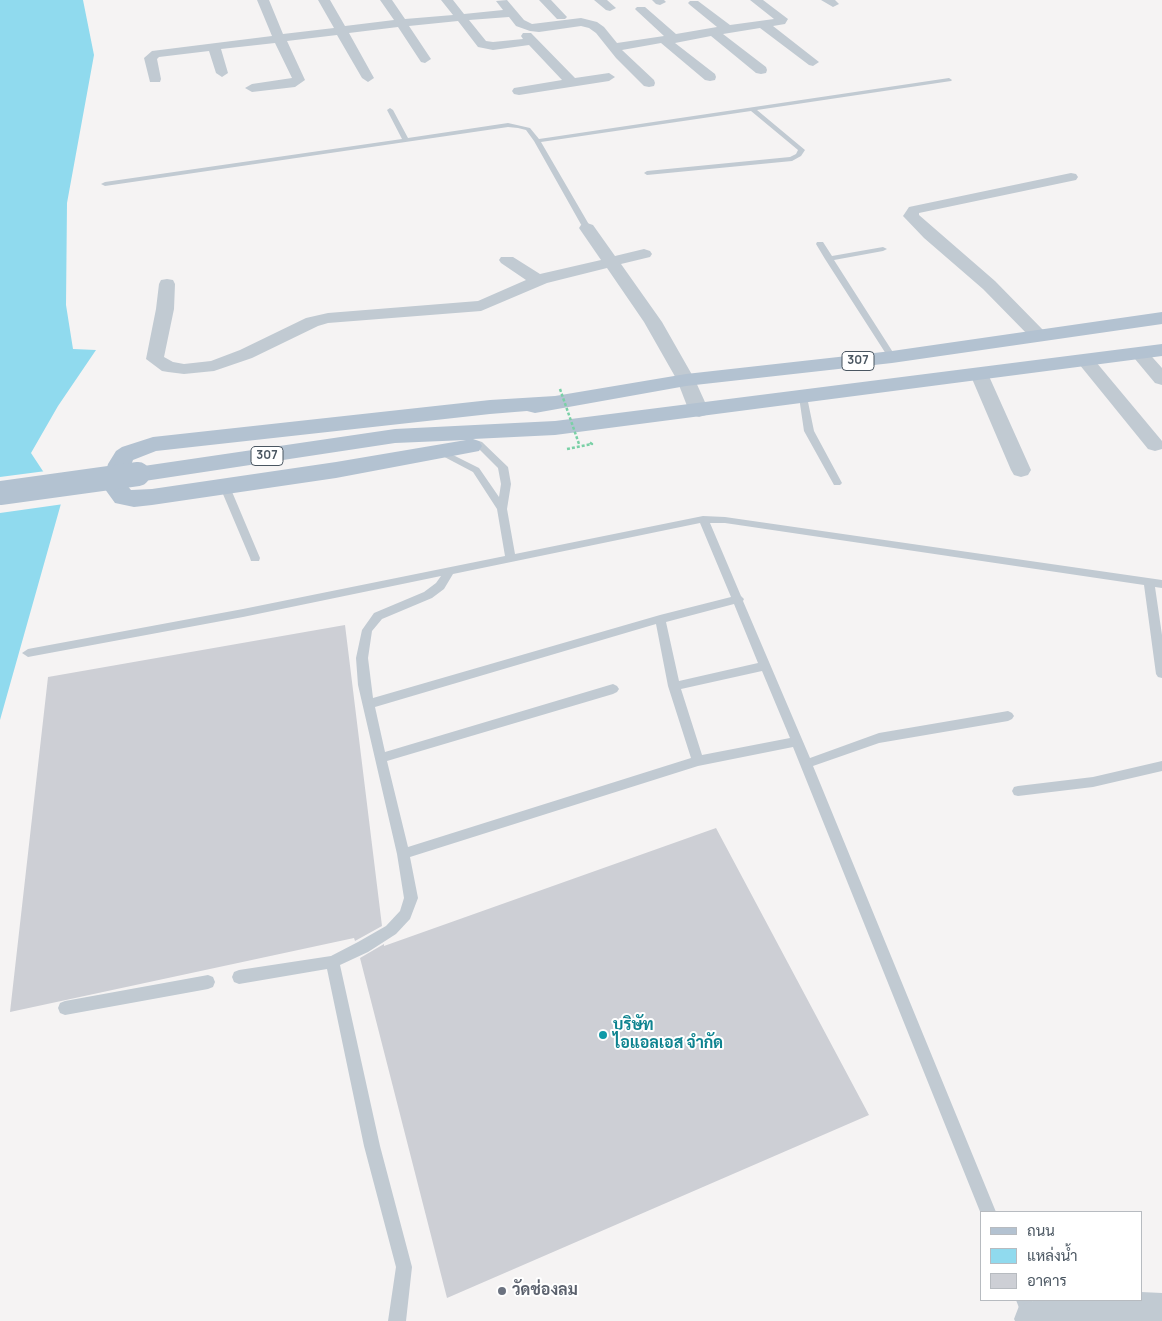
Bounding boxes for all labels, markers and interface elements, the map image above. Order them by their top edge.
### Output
road number: 307 [842,352,874,371]
road number: 307 [251,446,283,466]
place label: บริษัท ไอแอลเอส จำกัด [613,1016,723,1054]
marker: บริษัท ไอแอลเอส จำกัด [597,1029,609,1041]
legend [980,1211,1142,1301]
text: ถนน [1027,1220,1055,1241]
text: แหล่งน้ำ [1027,1245,1078,1266]
text: อาคาร [1027,1270,1067,1291]
place label: วัดช่องลม [512,1281,578,1301]
marker: วัดช่องลม [496,1285,508,1297]

